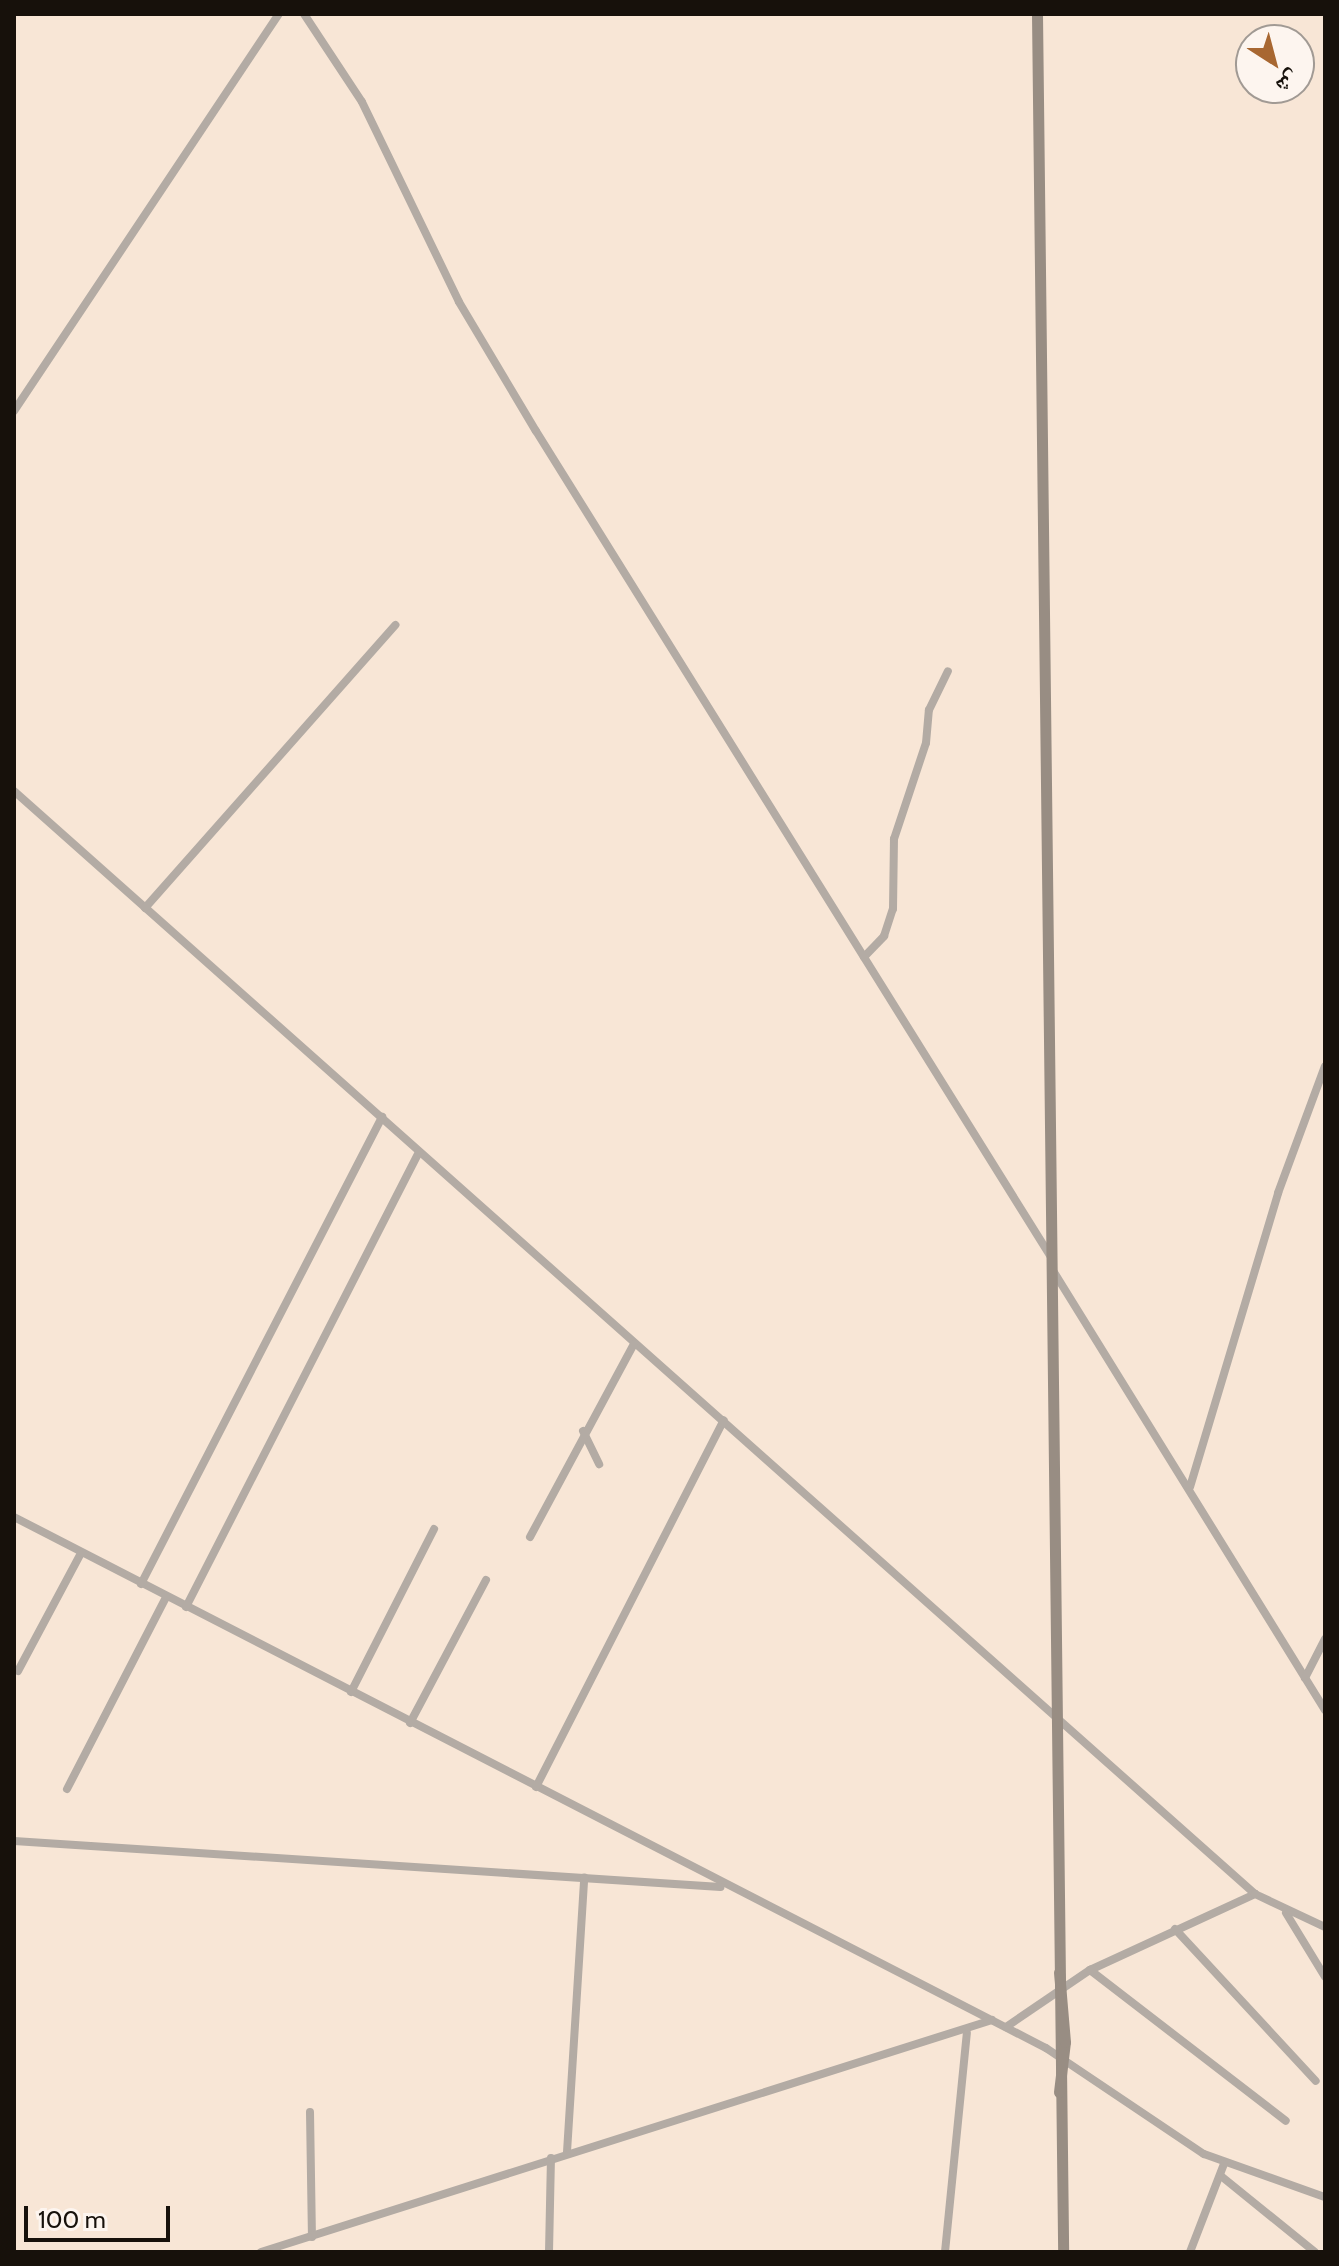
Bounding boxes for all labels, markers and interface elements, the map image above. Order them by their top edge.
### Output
north arrow [1235,24,1315,104]
text: ش [1271,64,1306,100]
scale bar [28,2190,174,2240]
text: 100 m [38,2205,106,2234]

